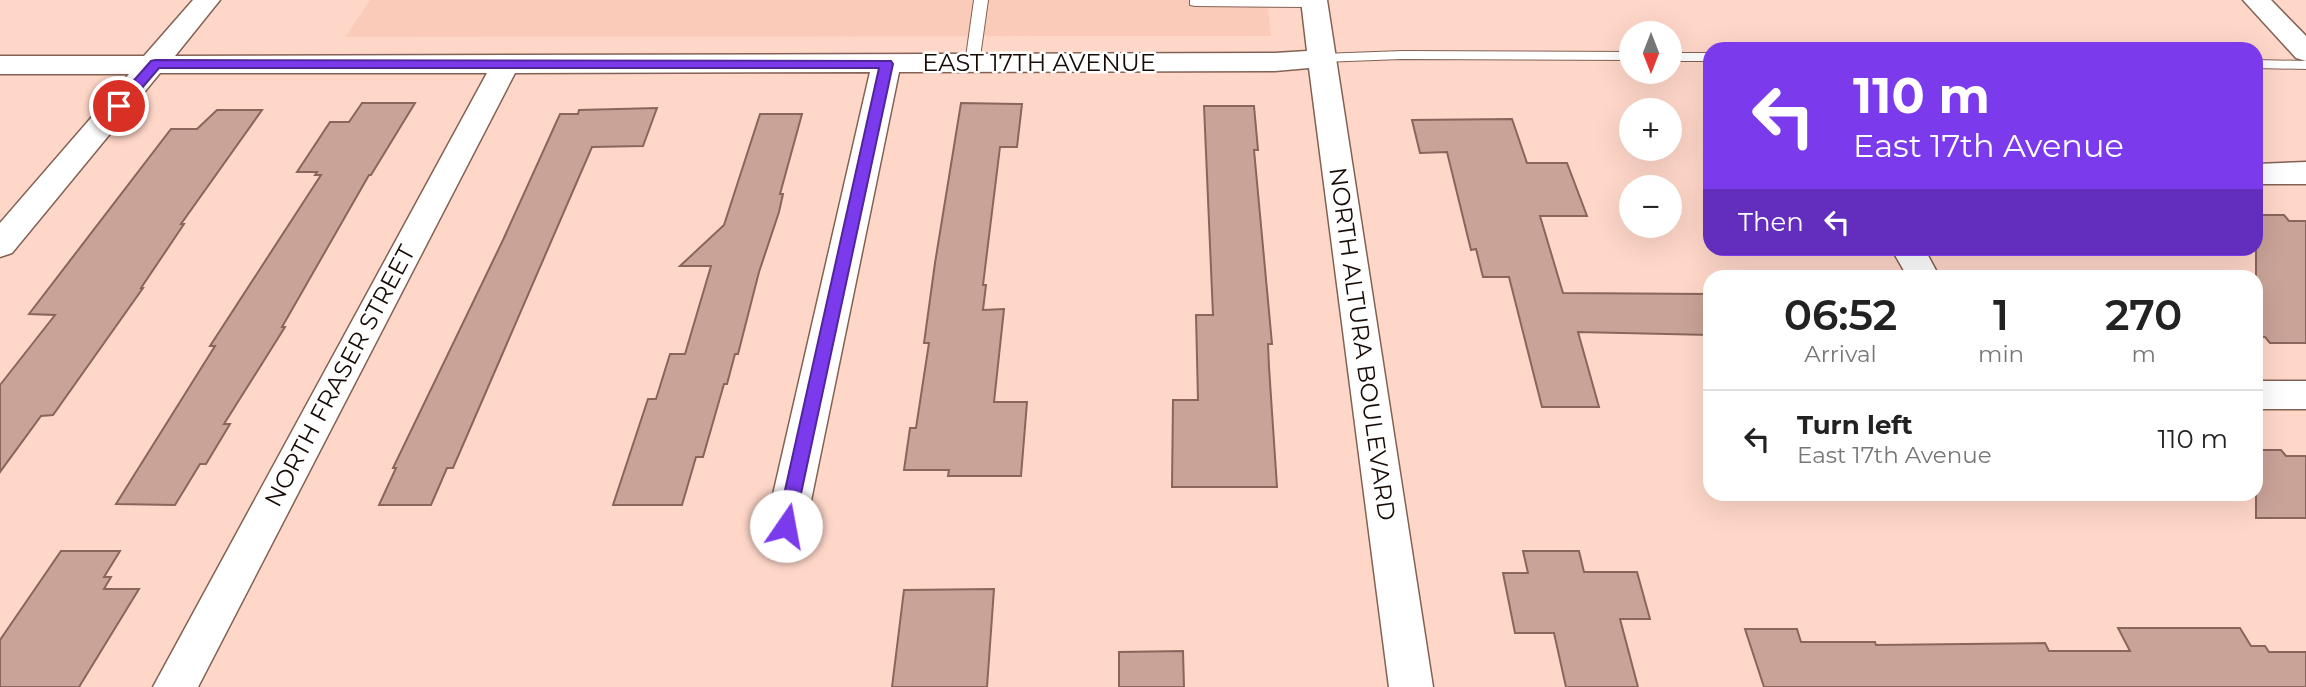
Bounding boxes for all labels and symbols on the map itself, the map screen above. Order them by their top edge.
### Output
north arrow [1619,21,1682,84]
street label: EAST 17TH AVENUE [922,48,1156,77]
pin [89,76,149,136]
street label: NORTH ALTURA BOULEVARD [1323,165,1402,523]
street label: NORTH FRASER STREET [258,240,421,512]
position arrow [749,489,823,563]

